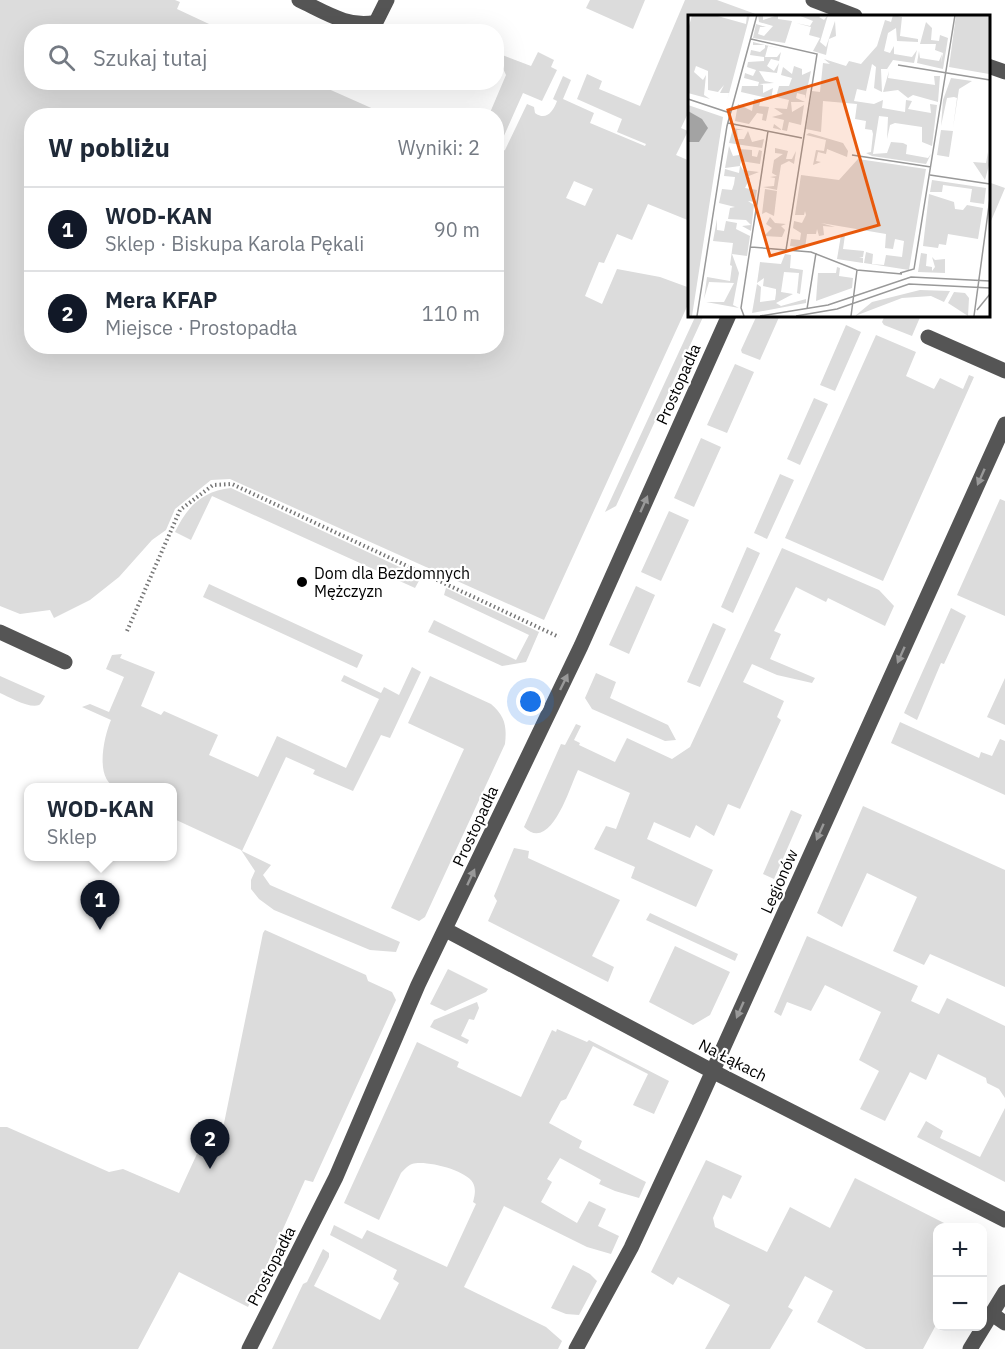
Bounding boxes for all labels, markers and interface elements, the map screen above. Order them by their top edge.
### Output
inset map [688,15,990,316]
search box [24,24,504,90]
icon: search [45,41,78,74]
text: Szukaj tutaj [93,43,208,72]
text: W pobliżu [48,130,170,164]
text: Wyniki: 2 [398,134,480,161]
text: WOD-KAN [105,201,212,230]
text: 1 [62,216,74,243]
text: 90 m [434,216,480,243]
text: Sklep · Biskupa Karola Pękali [105,230,364,257]
text: Mera KFAP [105,285,217,314]
text: 2 [62,300,74,327]
text: 110 m [422,300,480,327]
text: Miejsce · Prostopadła [105,314,297,341]
street label: Prostopadła [651,340,705,428]
one-way arrow [976,469,986,487]
one-way arrow [640,495,650,513]
place label: Dom dla Bezdomnych Mężczyzn [314,563,470,601]
marker: Dom dla Bezdomnych Mężczyzn [295,575,309,589]
one-way arrow [896,646,905,663]
one-way arrow [559,673,568,690]
your location [516,687,545,716]
street label: Prostopadła [448,782,503,869]
popup [24,783,177,861]
text: WOD-KAN [47,794,154,823]
text: Sklep [47,823,97,850]
one-way arrow [816,824,825,841]
street label: Legionów [756,846,802,916]
one-way arrow [466,868,475,885]
pin: 1 [80,880,120,930]
one-way arrow [735,1002,745,1020]
street label: Na Łąkach [695,1034,771,1086]
pin: 2 [190,1120,230,1169]
street label: Prostopadła [242,1222,300,1309]
map controls [933,1223,987,1331]
button: + [933,1223,987,1277]
button: − [933,1277,987,1331]

